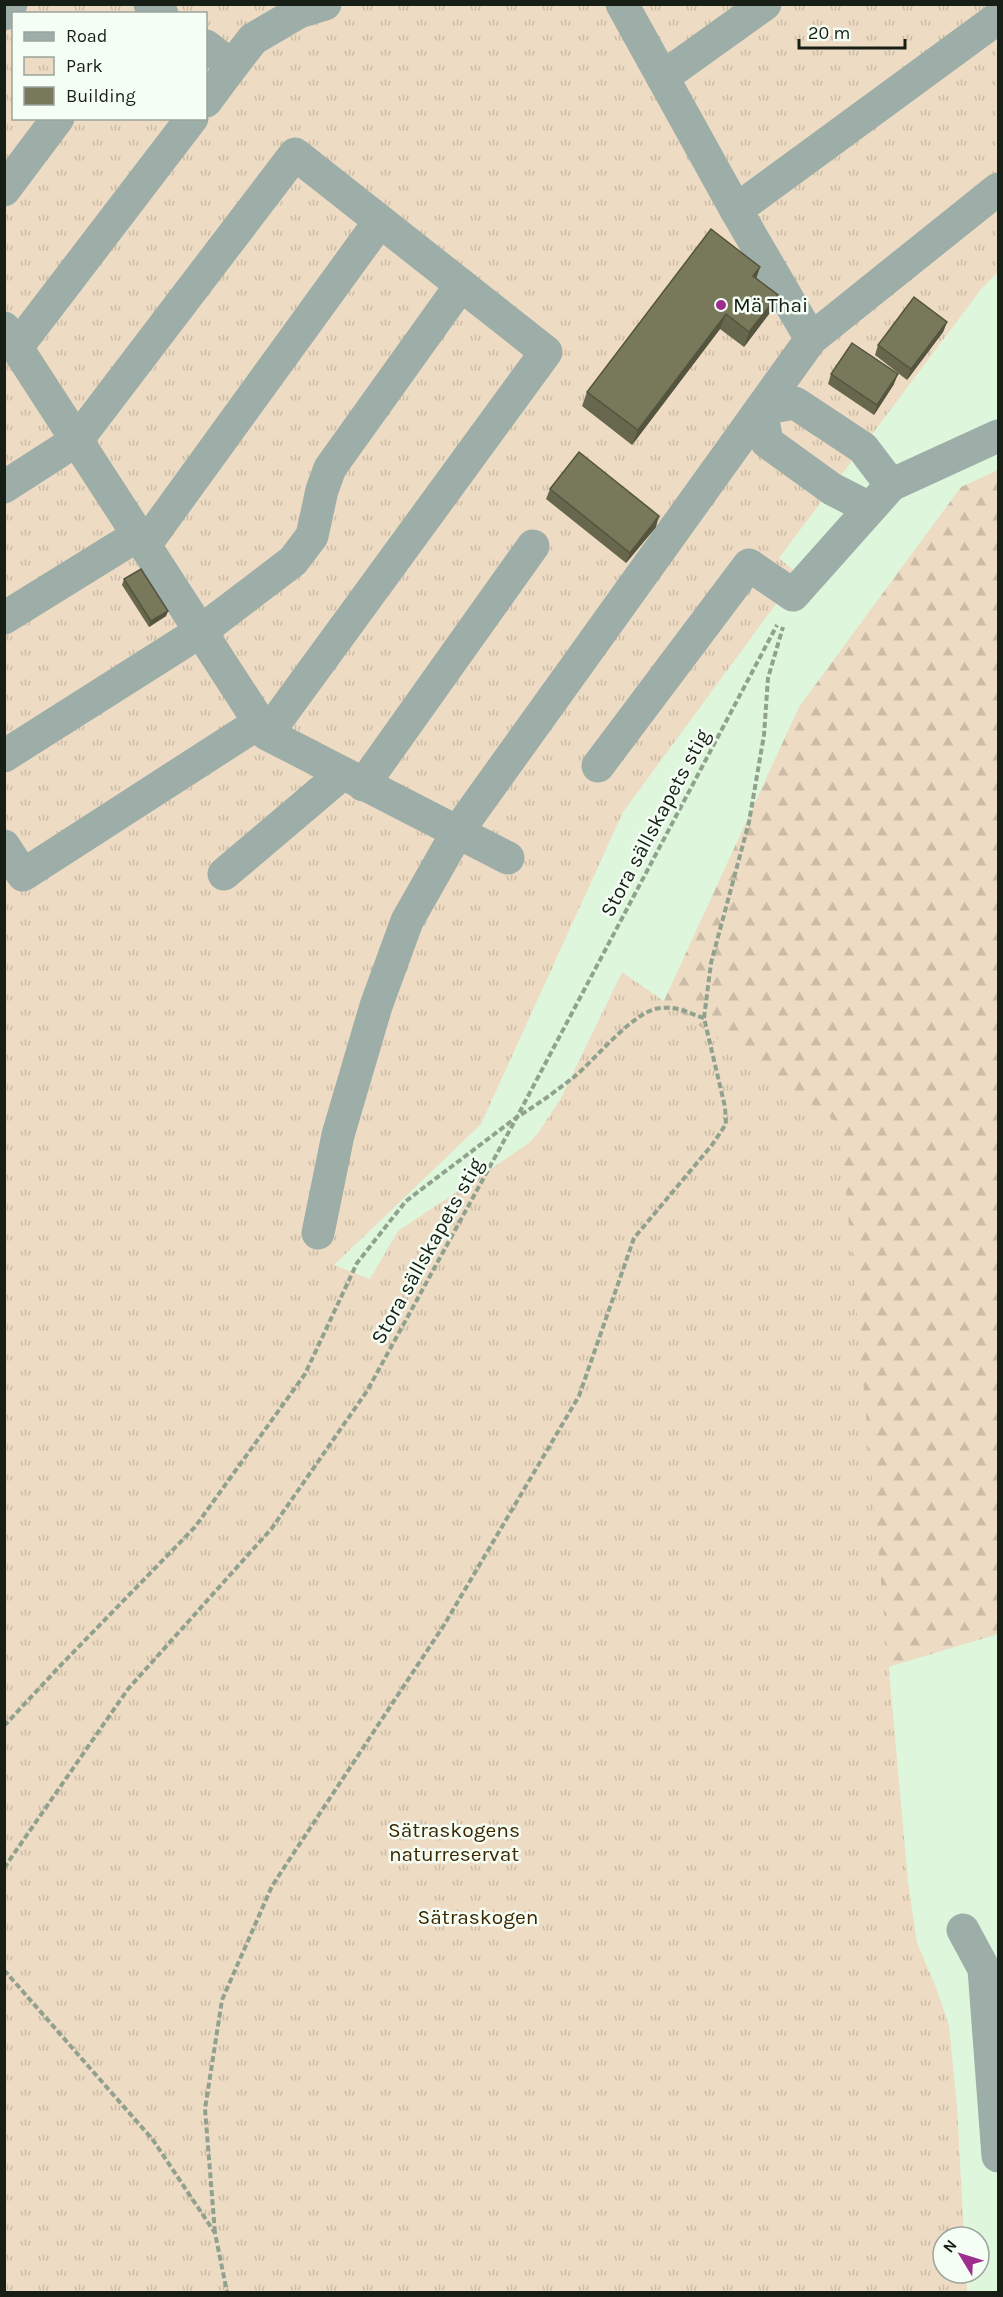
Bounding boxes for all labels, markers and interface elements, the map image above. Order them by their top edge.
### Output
legend [12,12,207,120]
scale bar [799,12,906,50]
text: 20 m [808,22,850,44]
text: Road [66,25,107,47]
text: Park [66,55,103,77]
text: Building [66,85,136,107]
place label: Mä Thai [733,293,808,317]
marker: Mä Thai [714,298,728,312]
street label: Stora sällskapets stig [595,725,715,921]
street label: Stora sällskapets stig [366,1154,488,1348]
park label: Sätraskogens naturreservat [388,1818,520,1866]
park label: Sätraskogen [418,1905,538,1929]
north arrow [931,2225,991,2285]
text: N [939,2236,961,2256]

